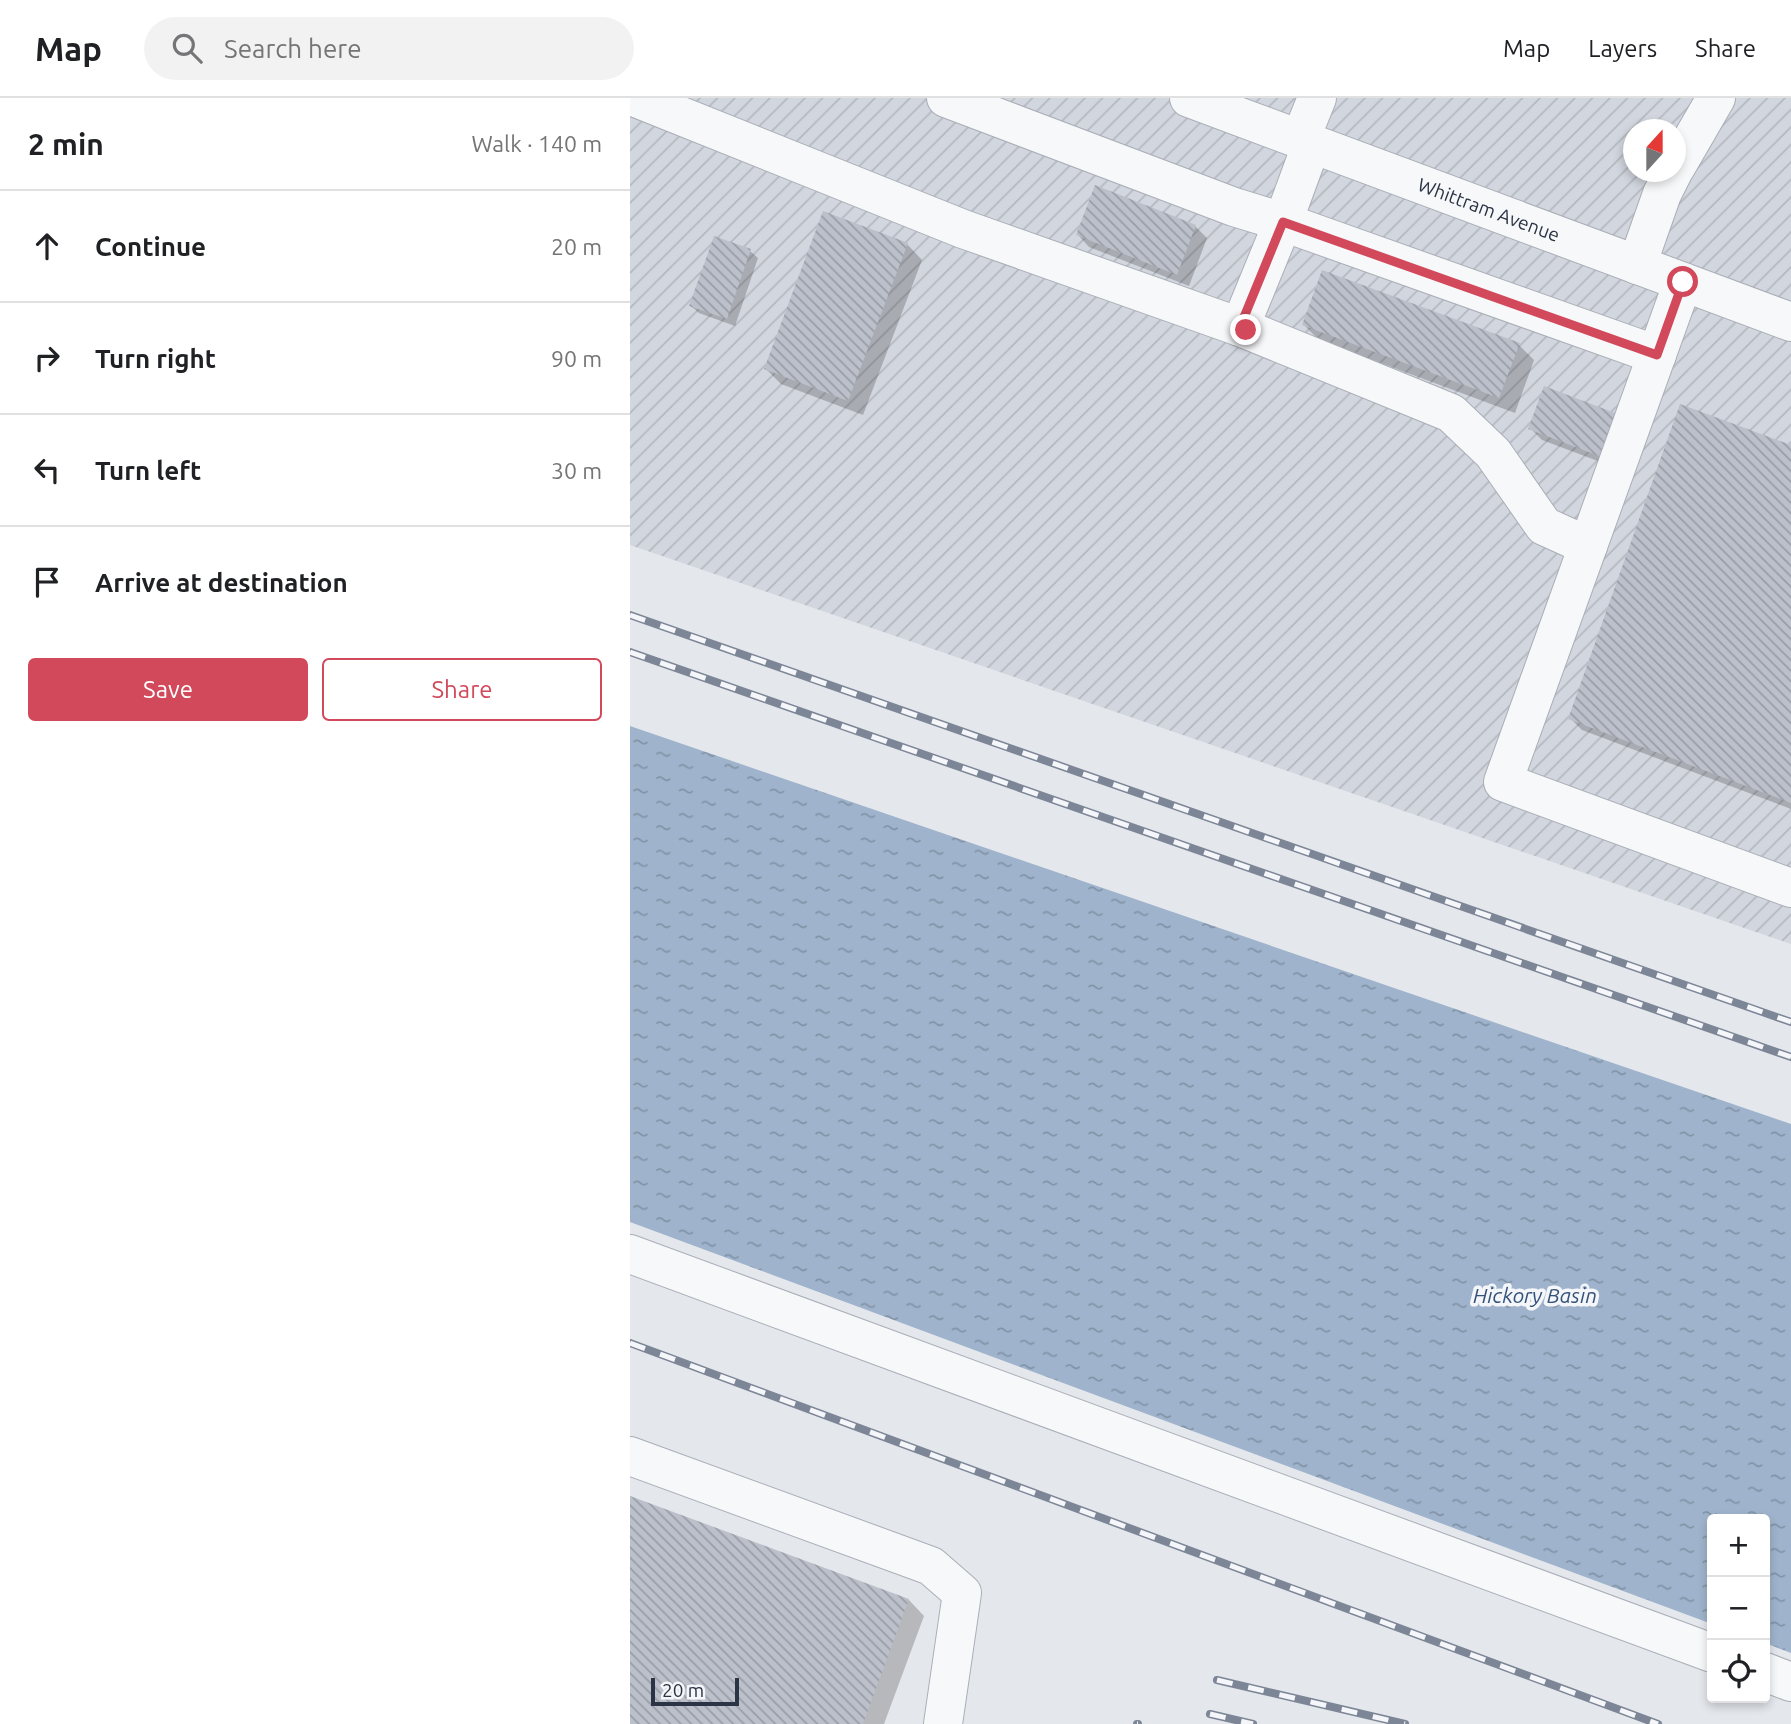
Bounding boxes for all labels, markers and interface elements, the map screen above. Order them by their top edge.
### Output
search box [144,17,634,80]
icon: search [168,29,206,67]
text: Map [35,30,102,67]
text: Search here [224,34,362,63]
text: Map [1503,35,1550,62]
text: Layers [1588,35,1657,62]
text: Share [1695,35,1756,62]
north arrow [1623,119,1686,182]
text: 2 min [28,127,104,161]
text: Walk · 140 m [471,131,602,156]
street label: Whittram Avenue [1415,173,1563,246]
icon: ahead [28,227,66,265]
text: Continue [95,232,206,261]
text: 20 m [551,234,602,259]
route start [1667,266,1698,297]
route end [1230,314,1261,345]
icon: right [28,339,66,377]
text: Turn right [95,344,216,373]
text: 90 m [551,346,602,371]
icon: left [28,451,66,489]
text: Turn left [95,456,201,485]
text: 30 m [551,458,602,483]
icon: arrive [28,563,66,601]
text: Arrive at destination [95,568,348,597]
button: Save [28,658,308,721]
button: Share [322,658,602,721]
water label: Hickory Basin [1473,1283,1597,1307]
map controls [1707,1514,1770,1703]
button: + [1707,1514,1770,1577]
button: − [1707,1577,1770,1640]
button: locate [1707,1640,1770,1703]
scale bar [651,1675,738,1707]
text: 20 m [662,1679,704,1701]

